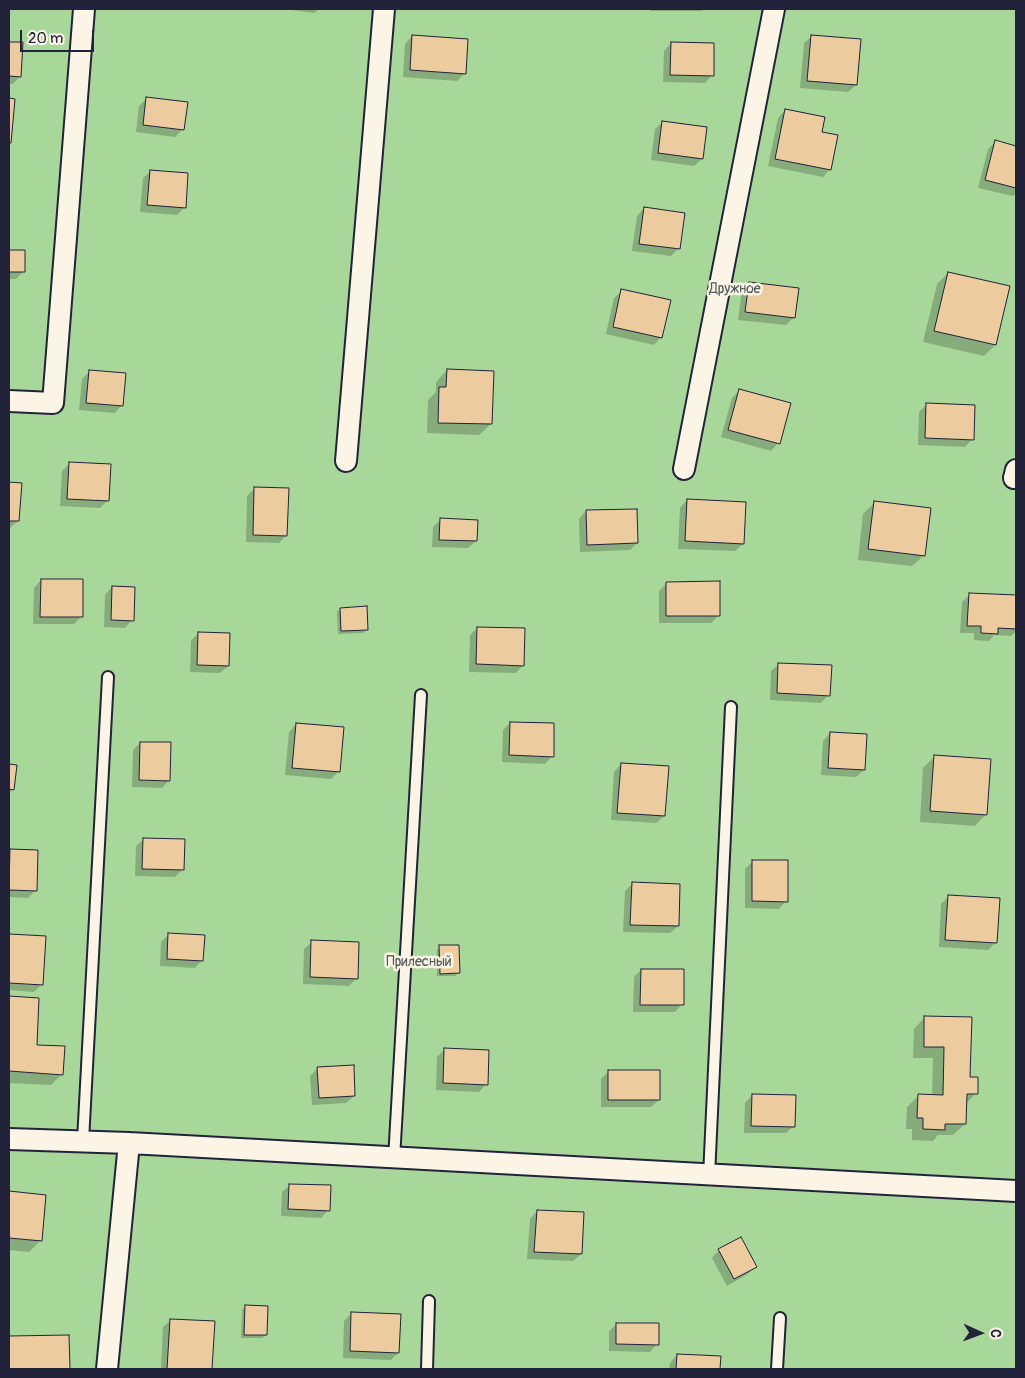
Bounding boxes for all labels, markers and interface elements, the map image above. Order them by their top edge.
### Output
scale bar [22,20,96,52]
text: 20 m [28,29,63,48]
park label: Дружное [709,281,761,297]
park label: Прилесный [386,954,452,970]
north arrow [955,1308,1005,1358]
text: С [987,1329,1004,1338]

